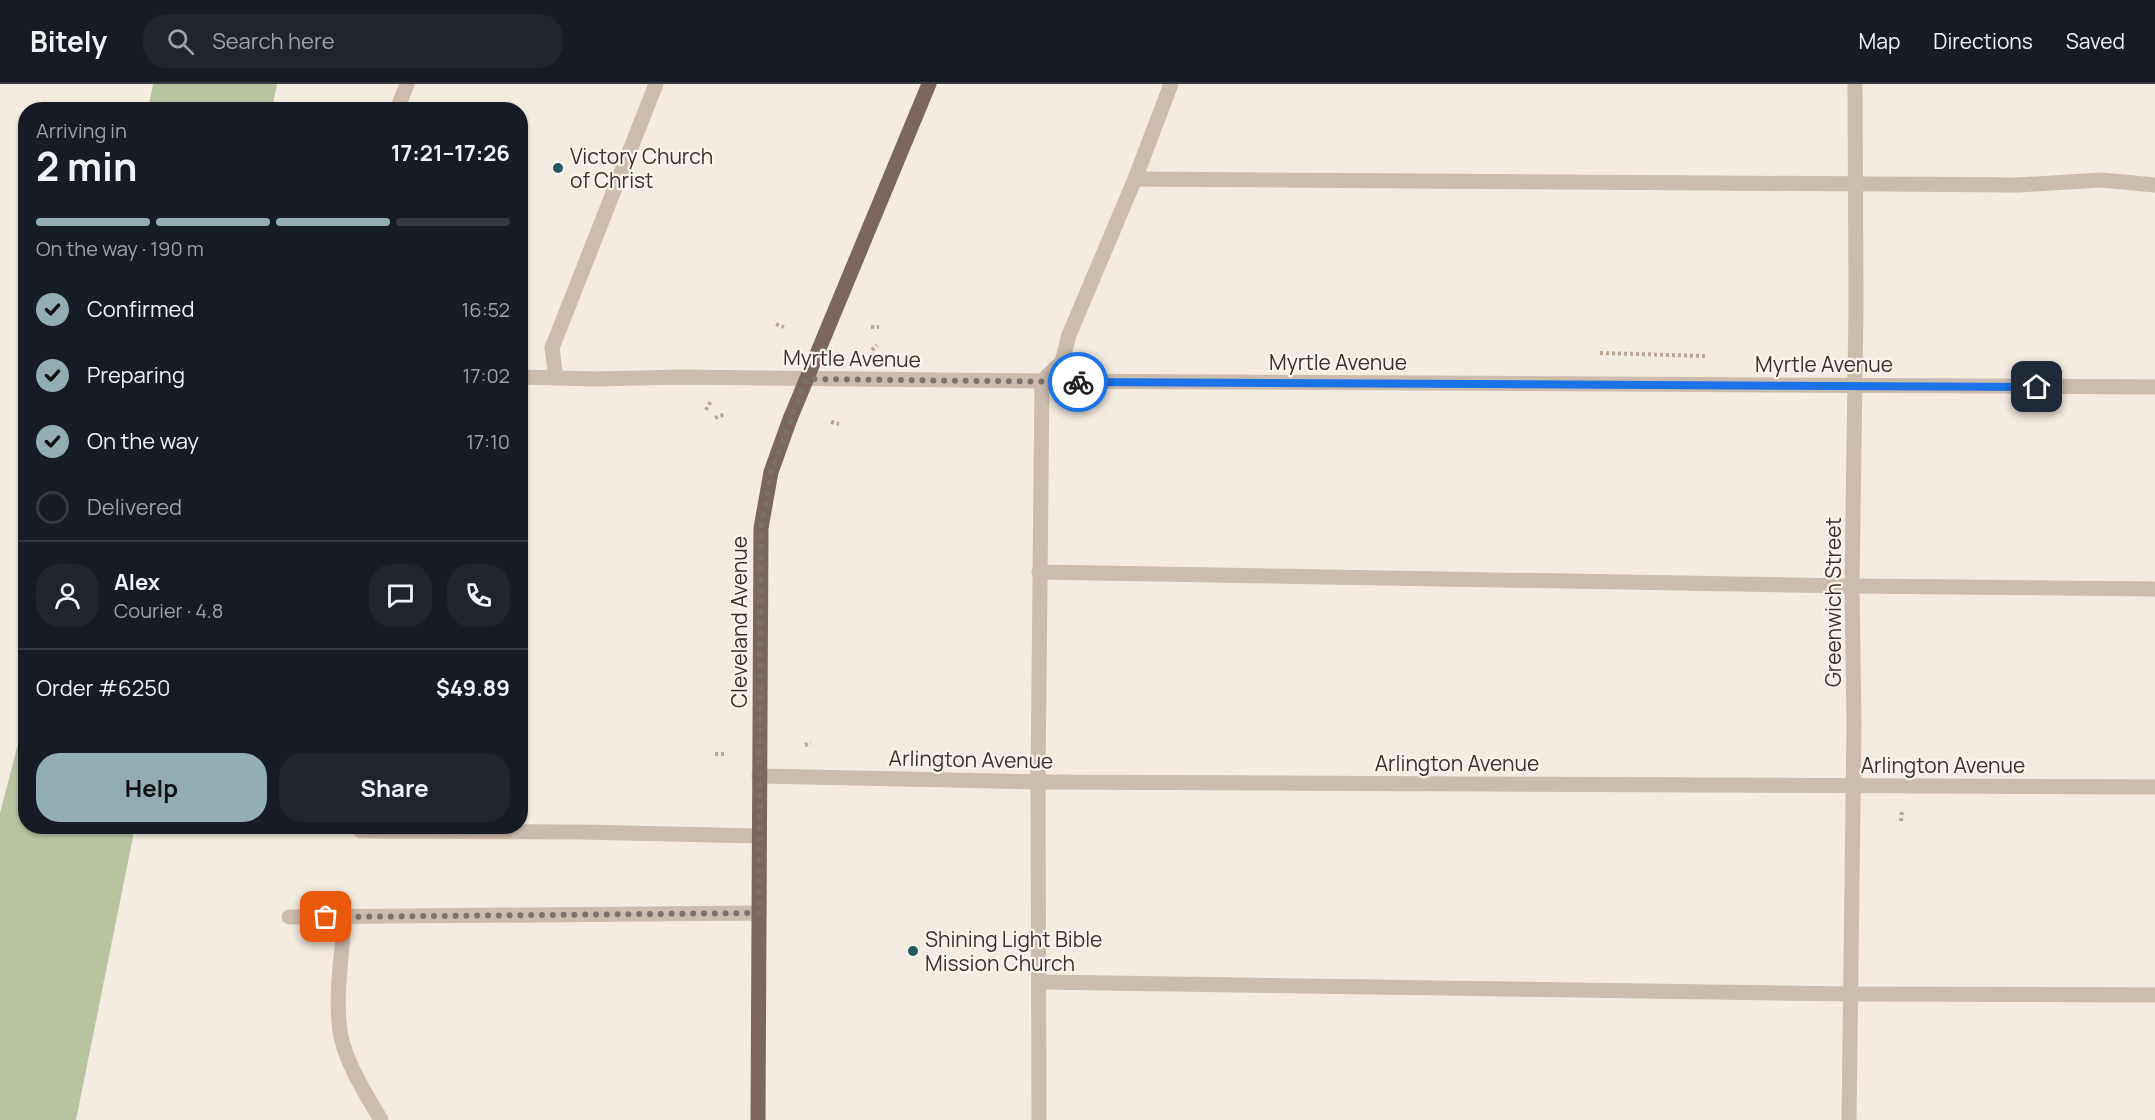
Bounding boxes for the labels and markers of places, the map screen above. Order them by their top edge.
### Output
place label: Victory Church of Christ [570,142,713,194]
marker: Victory Church of Christ [551,161,565,175]
pin [2011,361,2062,412]
pin [300,891,351,942]
place label: Shining Light Bible Mission Church [925,925,1102,977]
marker: Shining Light Bible Mission Church [906,944,920,958]

